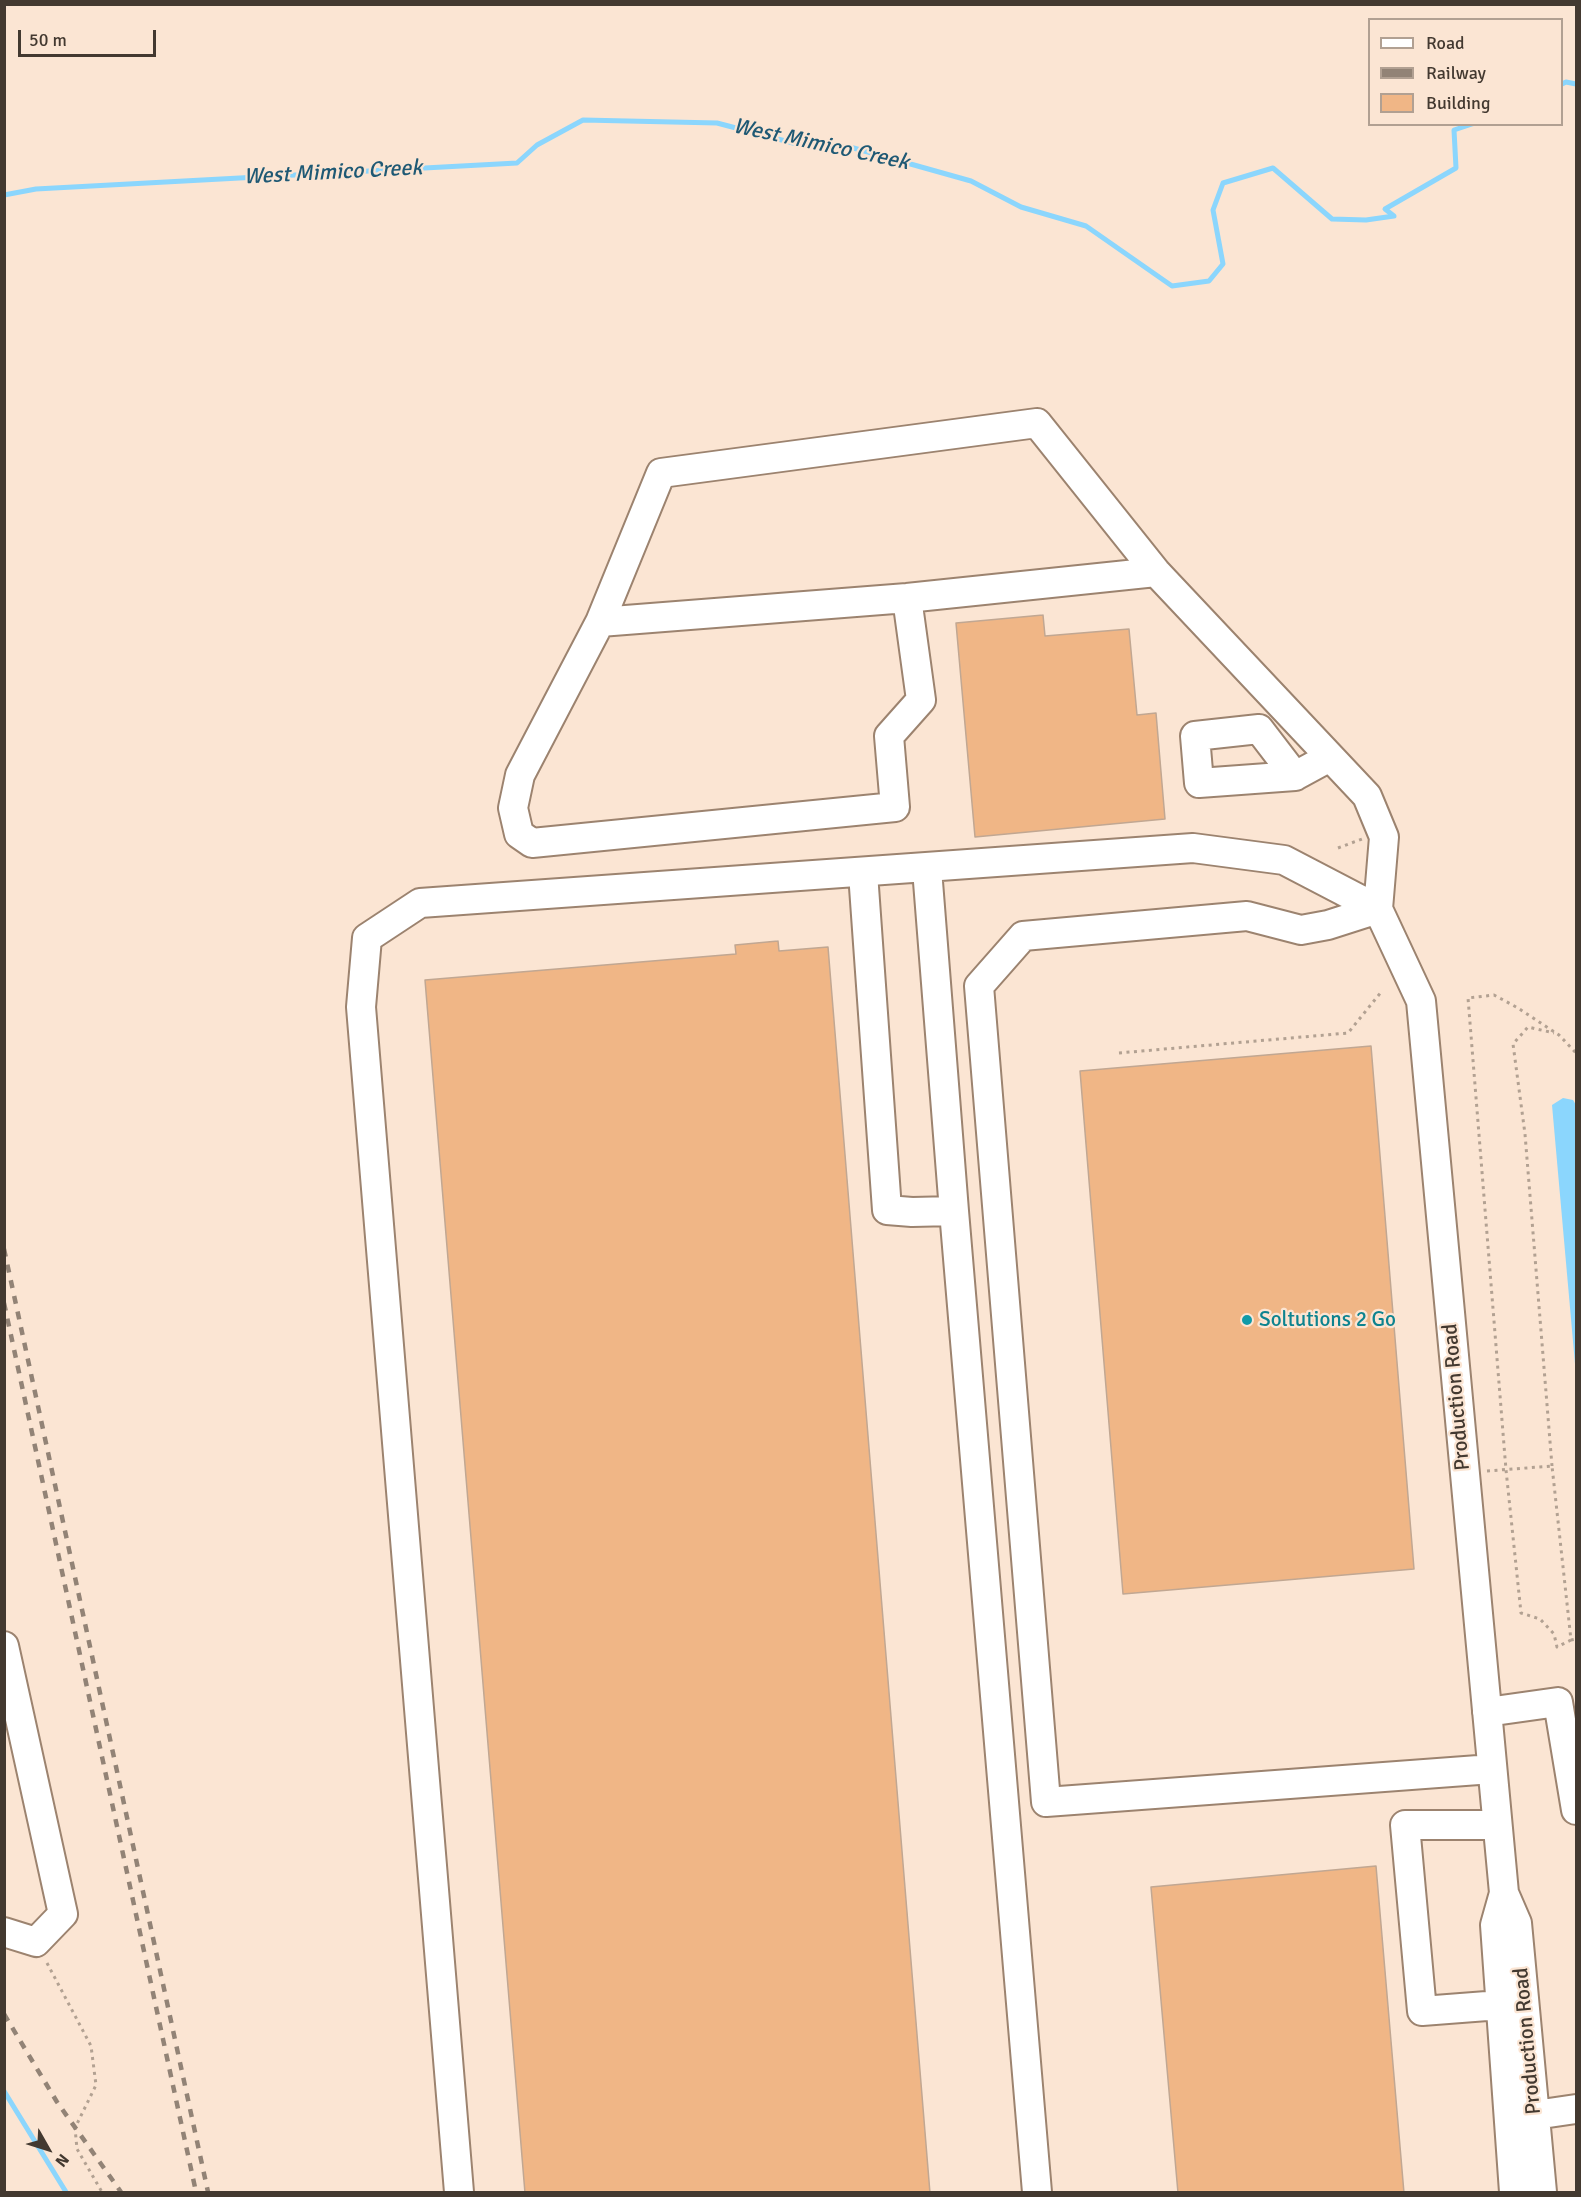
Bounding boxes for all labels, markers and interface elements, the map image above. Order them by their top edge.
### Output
scale bar [21,18,159,56]
legend [1368,18,1563,126]
text: 50 m [29,29,67,51]
text: Road [1426,32,1465,54]
text: Railway [1426,62,1486,84]
text: Building [1426,92,1490,114]
water label: West Mimico Creek [731,114,911,176]
water label: West Mimico Creek [243,155,423,191]
place label: Soltutions 2 Go [1259,1307,1396,1333]
marker: Soltutions 2 Go [1240,1313,1254,1327]
street label: Production Road [1438,1322,1476,1472]
street label: Production Road [1509,1966,1547,2116]
north arrow [18,2119,78,2179]
text: N [51,2150,73,2171]

